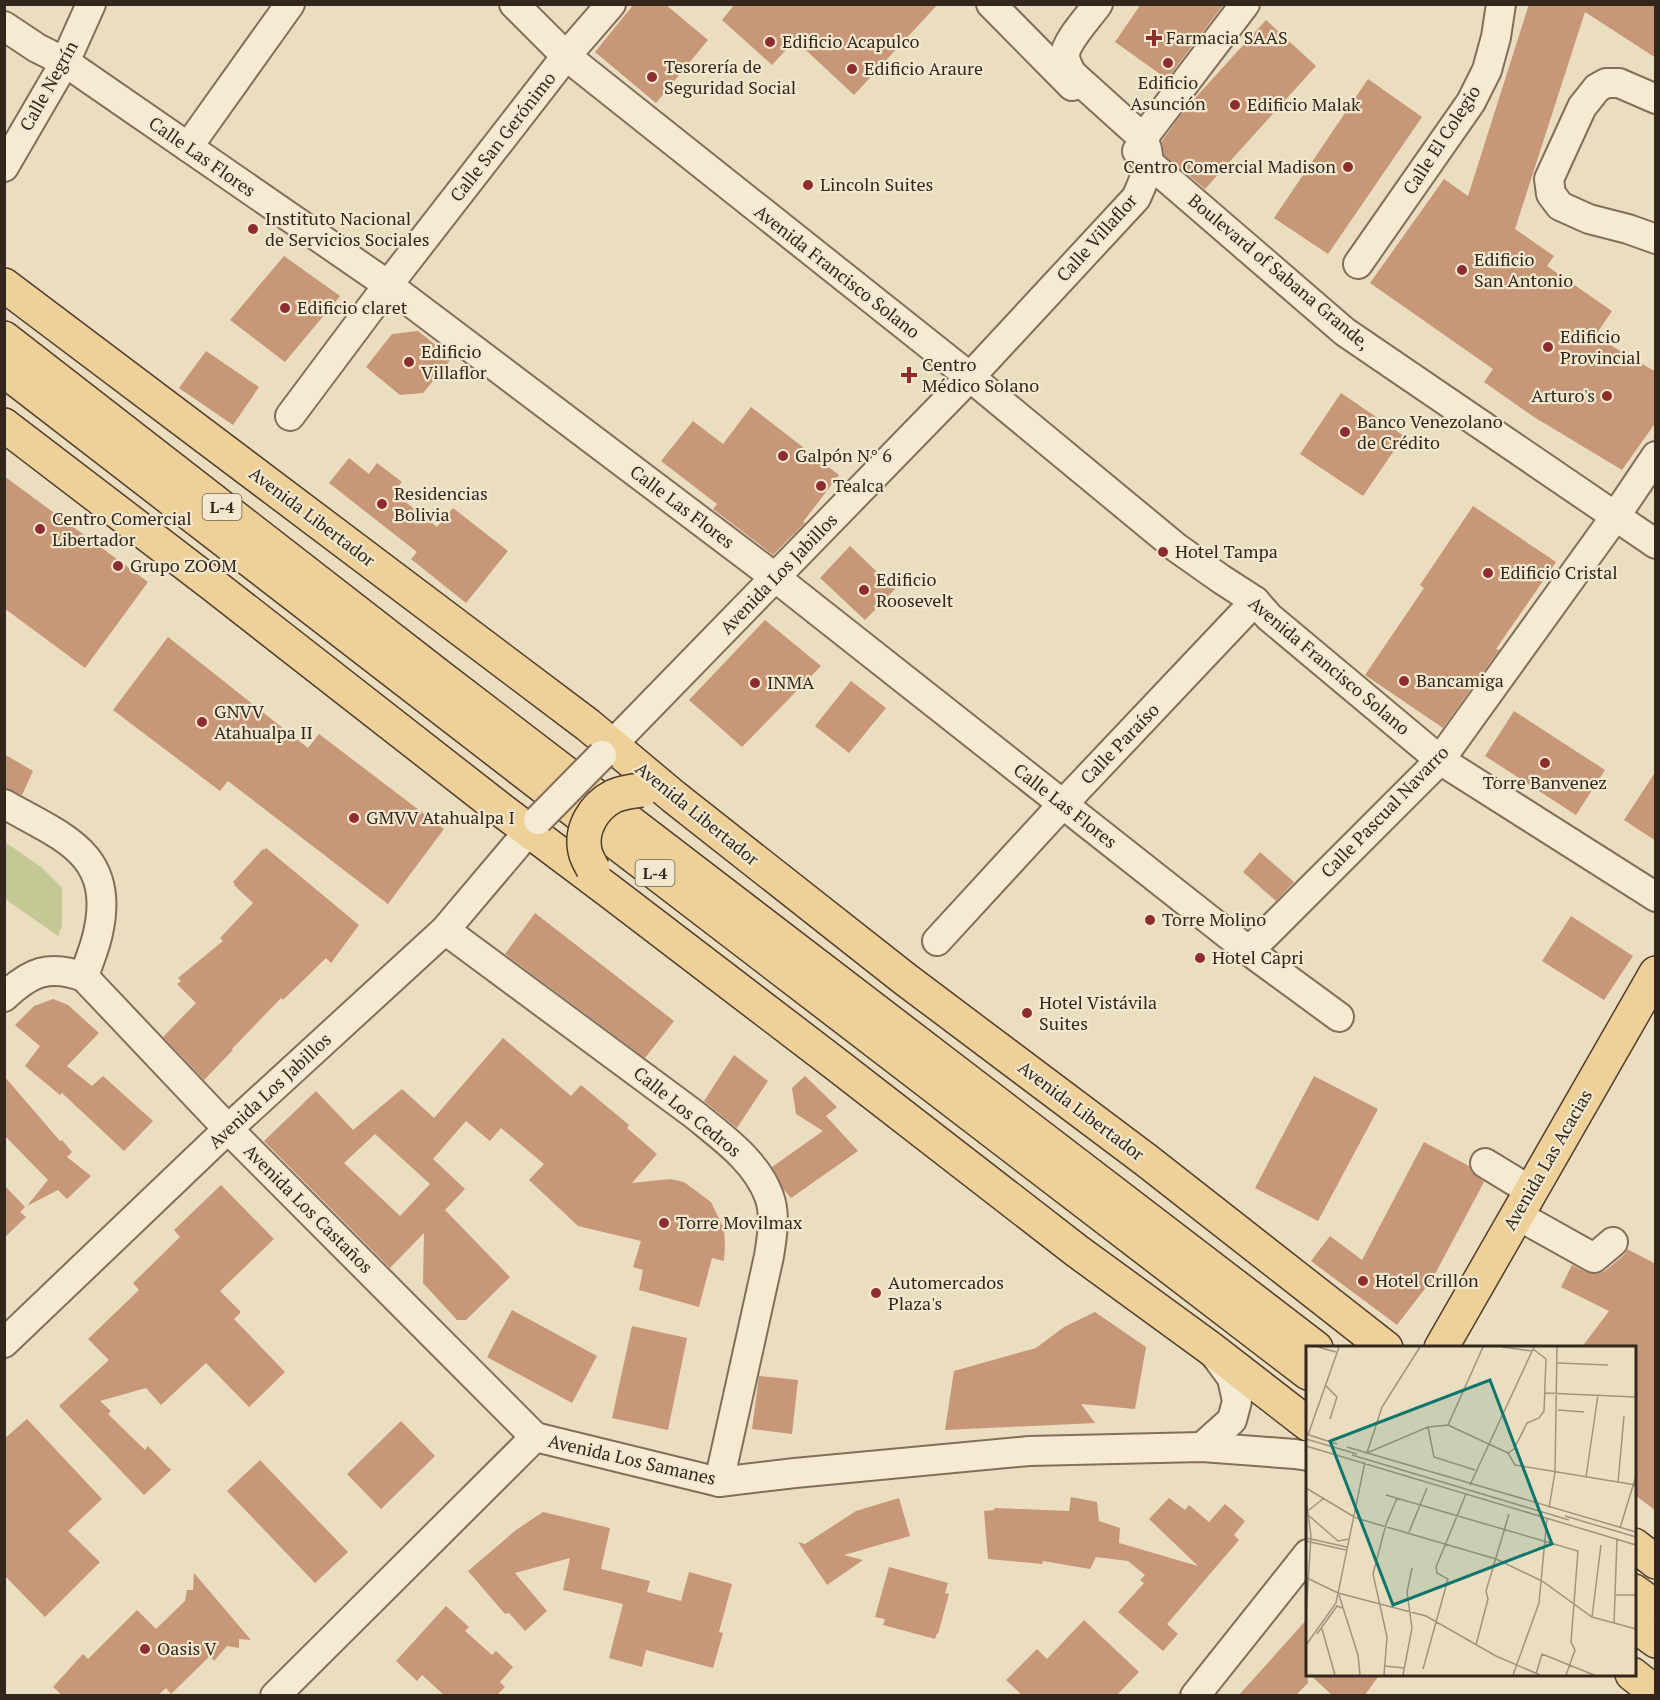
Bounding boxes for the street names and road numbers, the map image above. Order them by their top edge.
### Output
street label: Calle Negrín [13,36,83,135]
street label: Calle San Gerónimo [444,66,561,206]
street label: Calle El Colegio [1397,80,1485,199]
street label: Calle Las Flores [144,110,261,202]
street label: Calle Villaflor [1051,188,1142,286]
street label: Boulevard of Sabana Grande, [1184,188,1376,355]
street label: Avenida Francisco Solano [750,199,925,343]
street label: Calle Las Flores [625,459,740,553]
street label: Avenida Libertador [245,461,381,572]
road number: L-4 [202,494,242,520]
street label: Avenida Los Jabillos [714,508,842,639]
street label: Avenida Francisco Solano [1244,591,1415,740]
street label: Calle Paraíso [1075,698,1164,789]
street label: Calle Pascual Navarro [1315,740,1454,882]
street label: Avenida Libertador [631,756,764,870]
street label: Calle Las Flores [1009,757,1122,853]
road number: L-4 [636,860,674,886]
street label: Avenida Los Jabillos [203,1027,336,1153]
street label: Avenida Libertador [1014,1055,1150,1166]
street label: Calle Los Cedros [629,1060,746,1162]
street label: Avenida Las Acacias [1497,1085,1597,1234]
street label: Avenida Los Castaños [239,1139,378,1278]
street label: Avenida Los Samanes [546,1428,718,1490]

